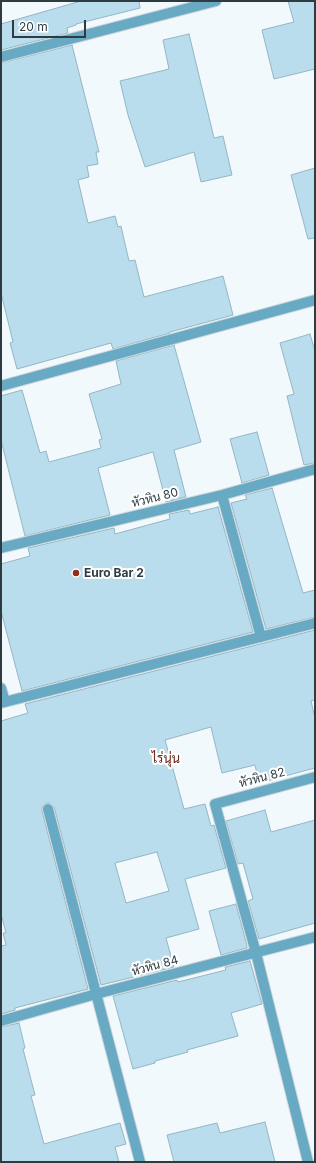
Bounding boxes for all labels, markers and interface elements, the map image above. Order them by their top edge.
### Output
scale bar [14,12,88,38]
text: 20 m [19,19,48,34]
street label: หัวหิน 80 [130,485,180,511]
place label: Euro Bar 2 [84,566,144,580]
marker: Euro Bar 2 [71,568,81,578]
district label: ไร่นุ่น [152,751,180,767]
street label: หัวหิน 82 [237,765,287,791]
street label: หัวหิน 84 [130,953,180,979]

